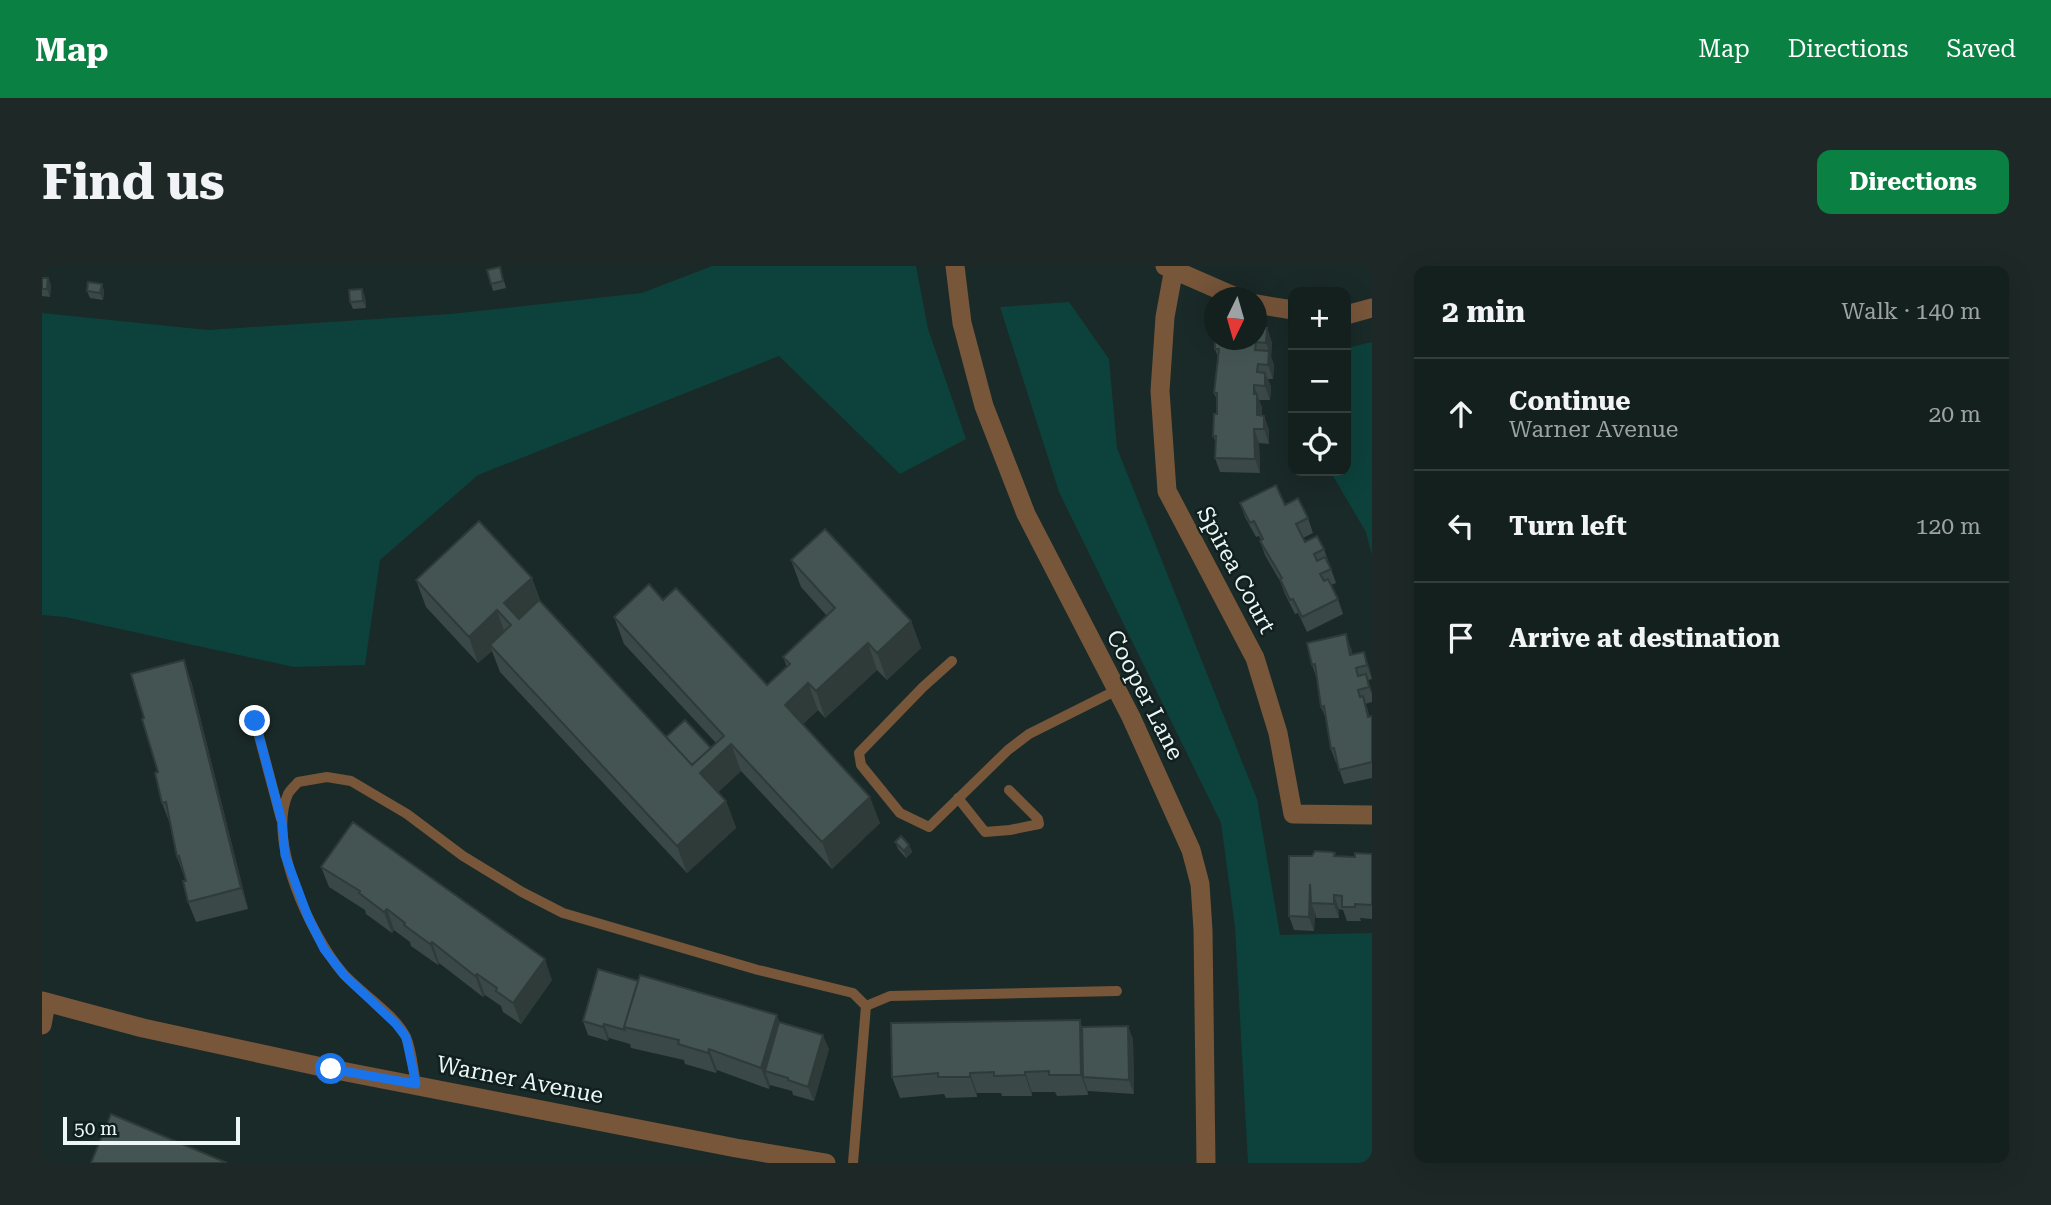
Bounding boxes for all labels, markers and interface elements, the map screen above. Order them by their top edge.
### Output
text: Map [35,30,109,69]
text: Map [1698,35,1750,63]
text: Directions [1788,35,1908,63]
text: Saved [1946,35,2016,63]
button: Directions [1817,150,2009,214]
text: Find us [42,154,225,211]
north arrow [1204,287,1267,350]
map controls [1288,287,1351,476]
button: + [1288,287,1351,350]
text: 2 min [1442,294,1525,329]
text: Walk · 140 m [1842,298,1981,325]
button: − [1288,350,1351,413]
text: Continue [1509,386,1631,416]
icon: ahead [1442,395,1480,433]
text: 20 m [1928,401,1981,428]
button: locate [1288,413,1351,476]
text: Warner Avenue [1509,416,1679,443]
street label: Spirea Court [1191,502,1281,639]
icon: left [1442,507,1480,545]
text: Turn left [1509,511,1627,541]
text: 120 m [1916,513,1981,540]
icon: arrive [1442,619,1480,657]
text: Arrive at destination [1509,623,1780,653]
street label: Cooper Lane [1101,626,1189,764]
route end [239,705,270,736]
street label: Warner Avenue [434,1051,606,1109]
route start [315,1053,346,1084]
scale bar [63,1114,240,1146]
text: 50 m [74,1117,117,1140]

